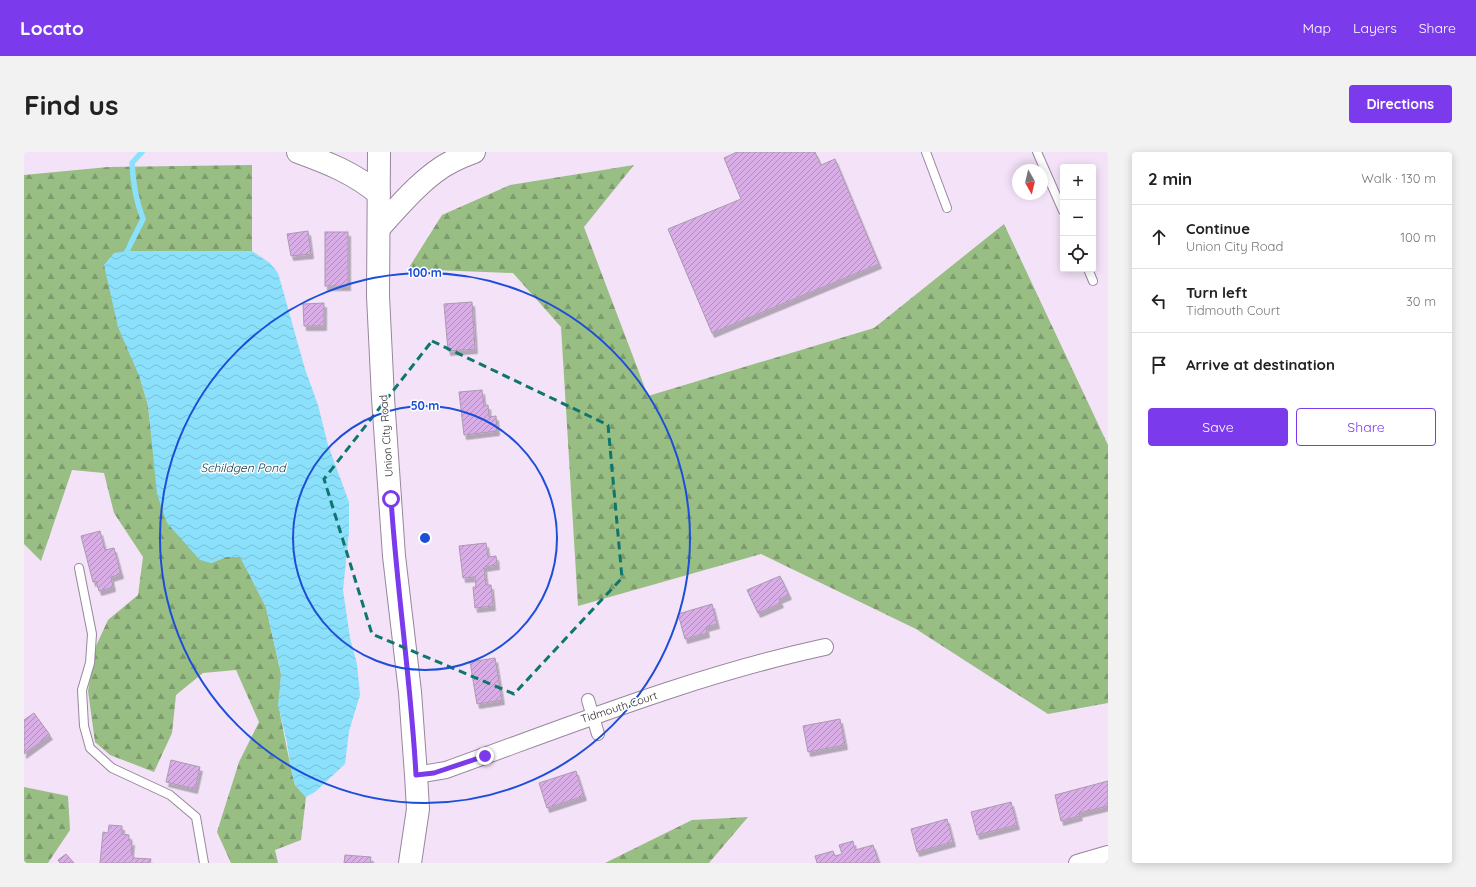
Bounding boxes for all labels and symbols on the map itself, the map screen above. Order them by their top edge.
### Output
north arrow [1012,164,1048,200]
text: 100 m [408,265,442,280]
street label: Union City Road [376,394,396,478]
text: 50 m [411,398,439,413]
water label: Schildgen Pond [201,460,287,475]
route start [382,490,400,508]
centre of rings [418,531,432,545]
street label: Tidmouth Court [579,688,659,726]
route end [476,747,494,765]

